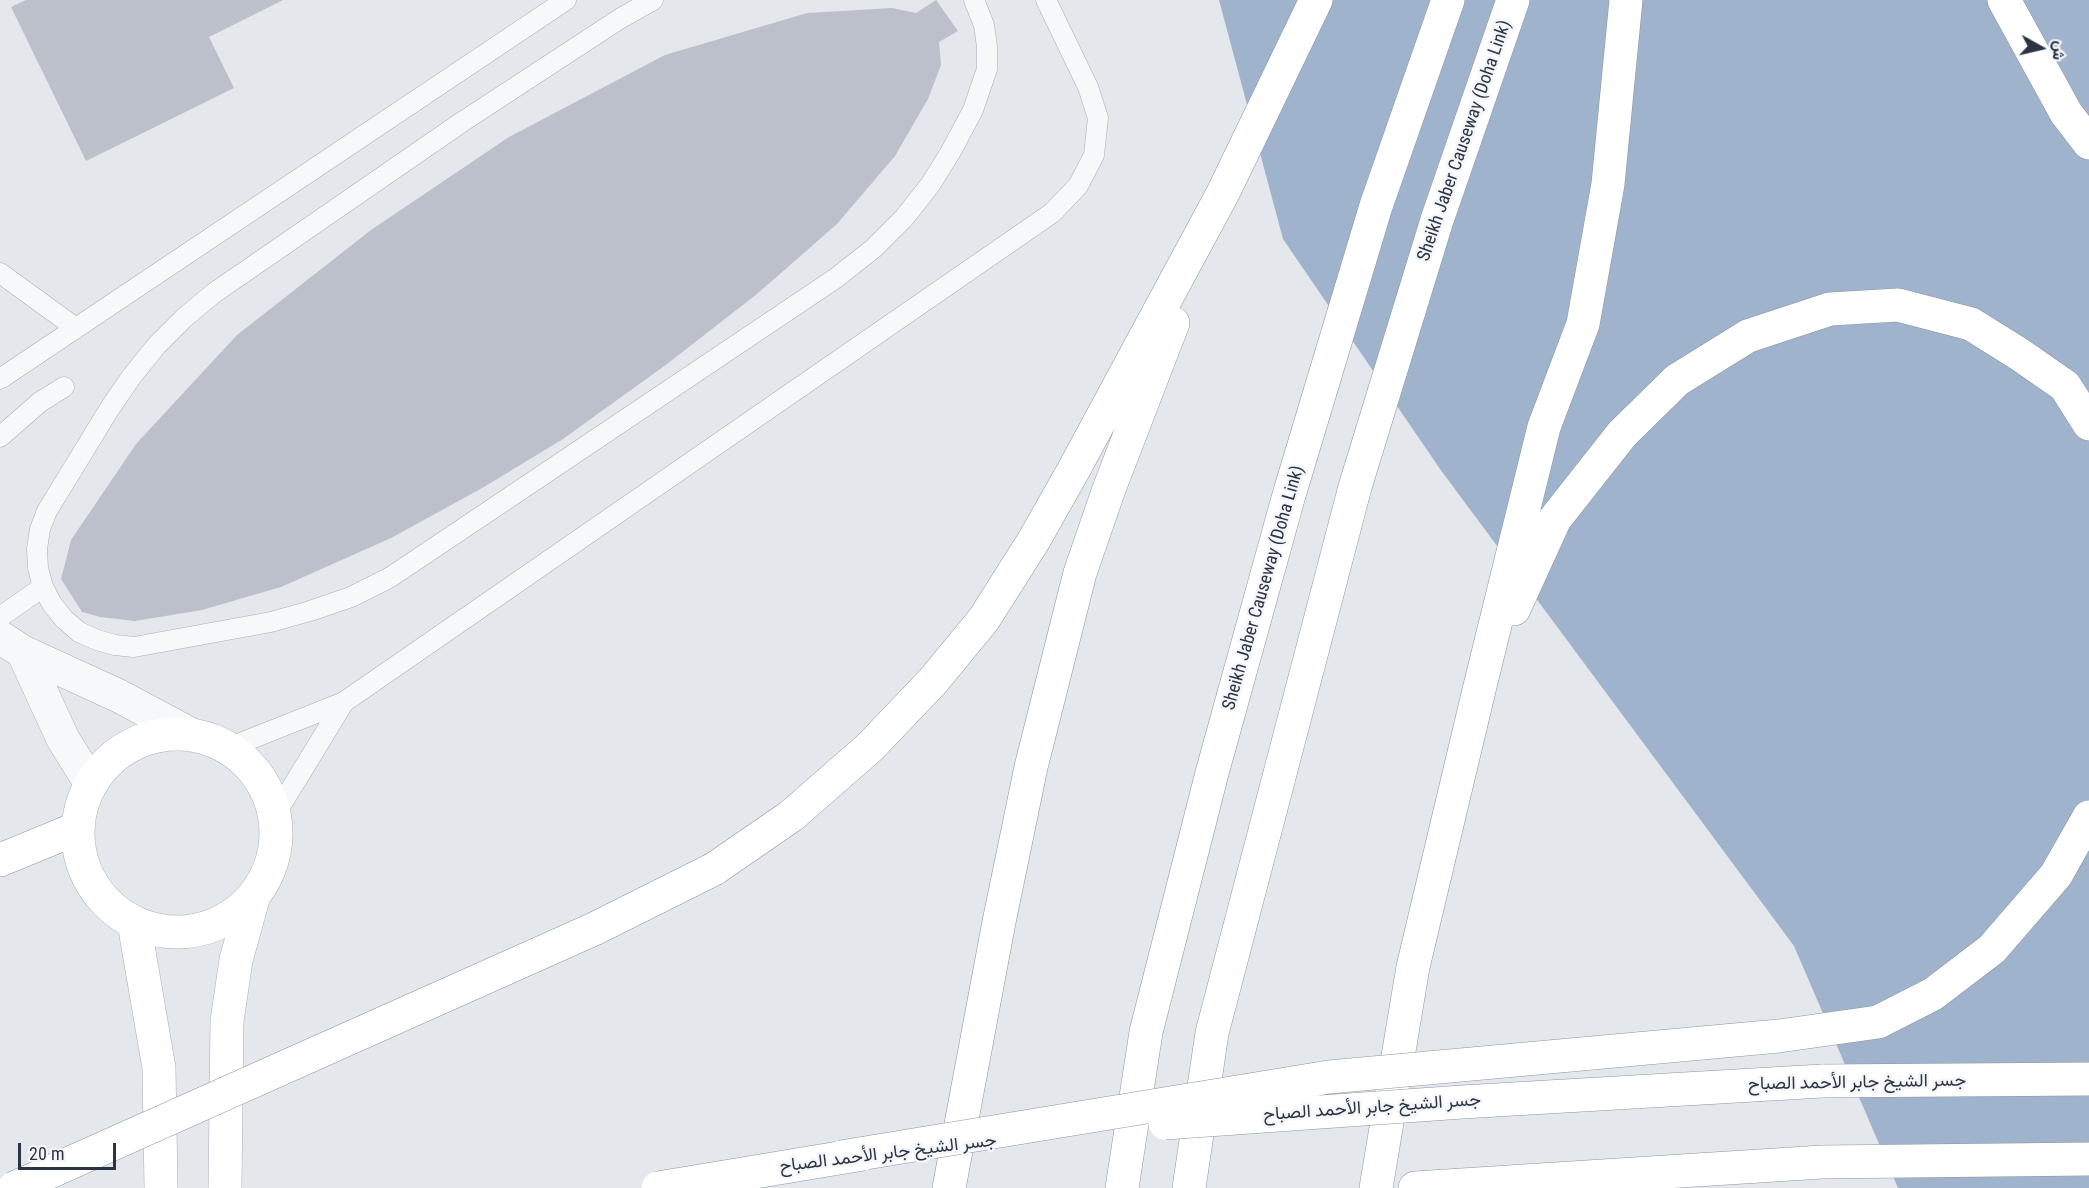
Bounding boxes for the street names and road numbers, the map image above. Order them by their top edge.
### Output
street label: Sheikh Jaber Causeway (Doha Link) [1414,18,1516,264]
street label: Sheikh Jaber Causeway (Doha Link) [1219,463,1309,713]
street label: جسر الشيخ جابر الأحمد الصباح [1748,1070,1966,1096]
street label: جسر الشيخ جابر الأحمد الصباح [1262,1090,1482,1126]
street label: جسر الشيخ جابر الأحمد الصباح [778,1130,998,1178]

